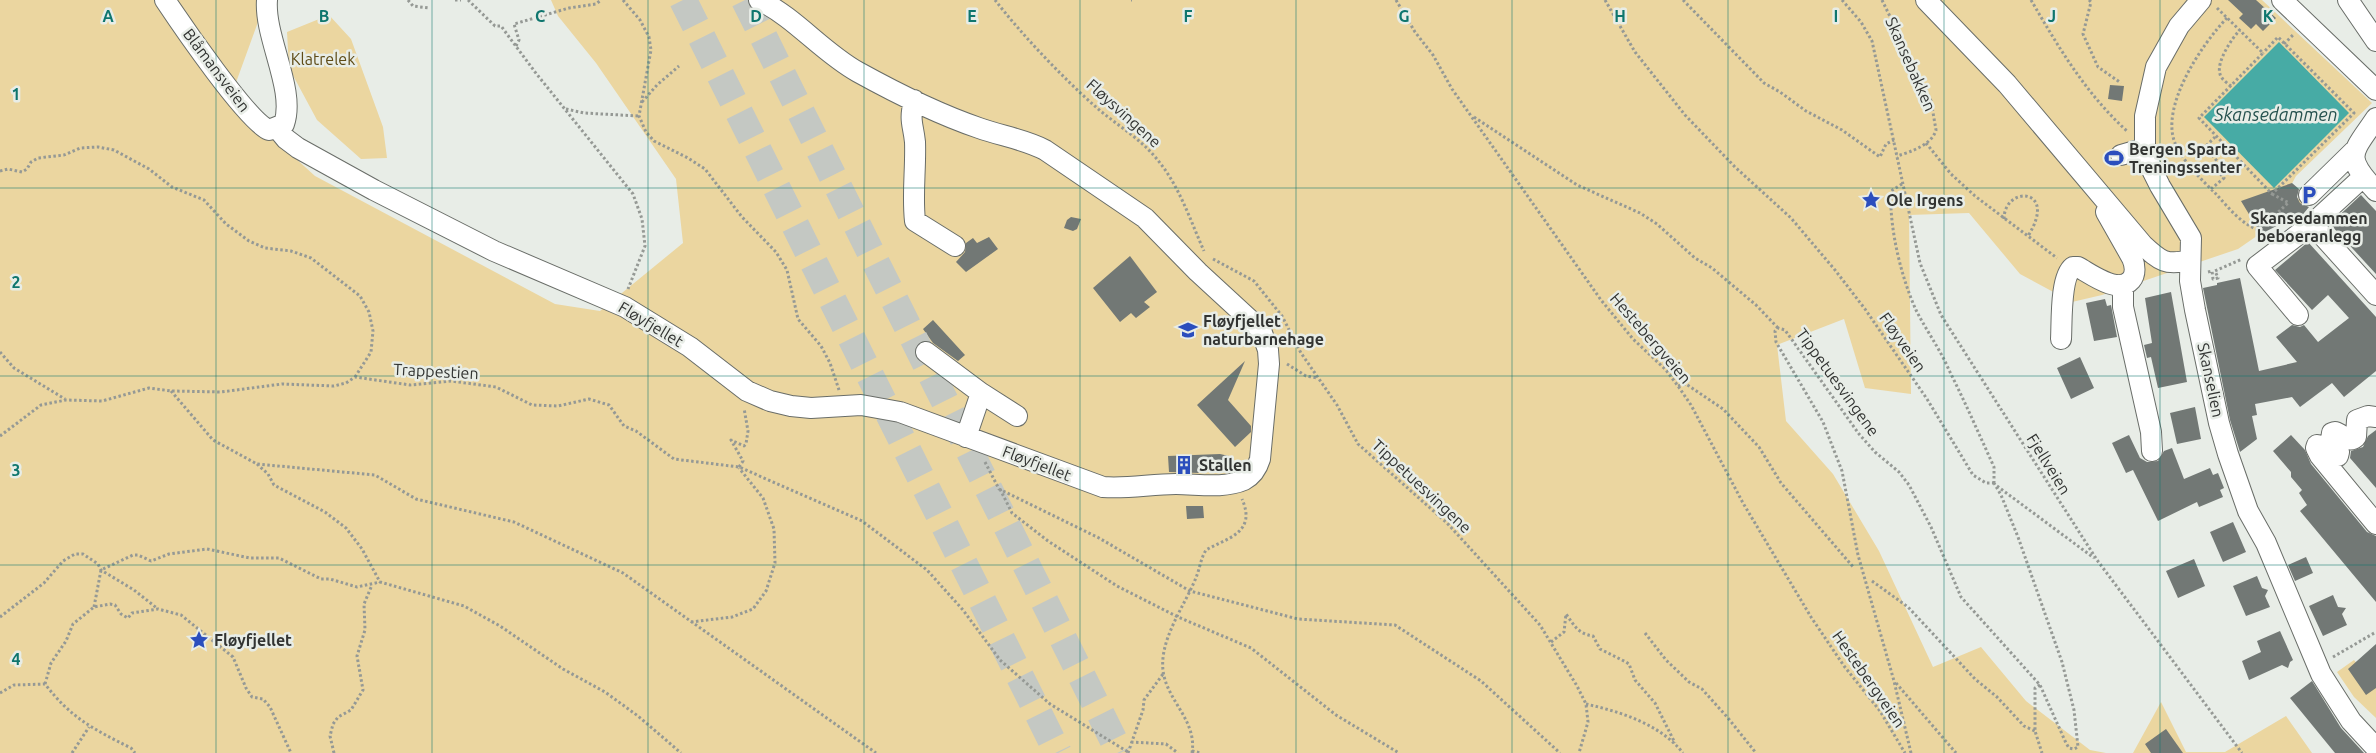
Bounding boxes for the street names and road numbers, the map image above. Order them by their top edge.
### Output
street label: Skansebakken [1882,14,1940,114]
street label: Blåmansveien [180,25,254,115]
street label: Fløysvingene [1083,75,1165,151]
street label: Hestebergveien [1607,289,1695,387]
street label: Fløyfjellet [616,298,687,351]
street label: Fløyveien [1876,309,1930,375]
street label: Tippetuesvingene [1793,325,1883,439]
street label: Skanselien [2194,341,2228,419]
street label: Trappestien [393,360,479,382]
street label: Fjellveien [2023,430,2075,498]
street label: Tippetuesvingene [1369,436,1475,536]
street label: Fløyfjellet [1000,442,1074,485]
street label: Hestebergveien [1829,627,1909,731]

